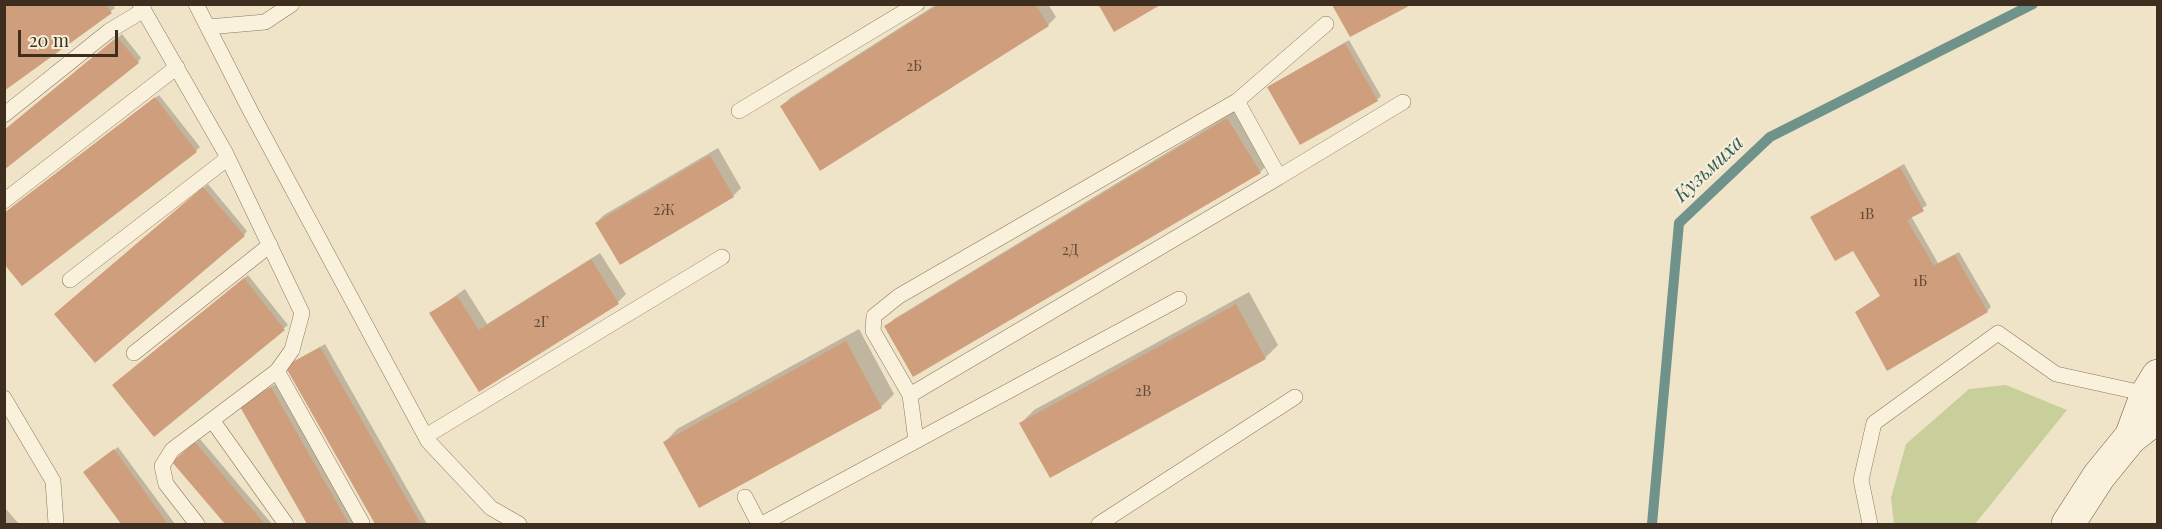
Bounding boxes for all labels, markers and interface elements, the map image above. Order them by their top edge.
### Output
scale bar [21,18,122,56]
text: 20 m [29,28,69,52]
house number: 2Б [906,57,922,75]
water label: Кузьмиха [1669,131,1749,207]
house number: 2Ж [653,201,675,219]
house number: 1В [1860,205,1874,223]
house number: 2Д [1062,241,1078,259]
house number: 1Б [1913,272,1927,290]
house number: 2Г [533,313,549,331]
house number: 2В [1135,382,1151,400]

